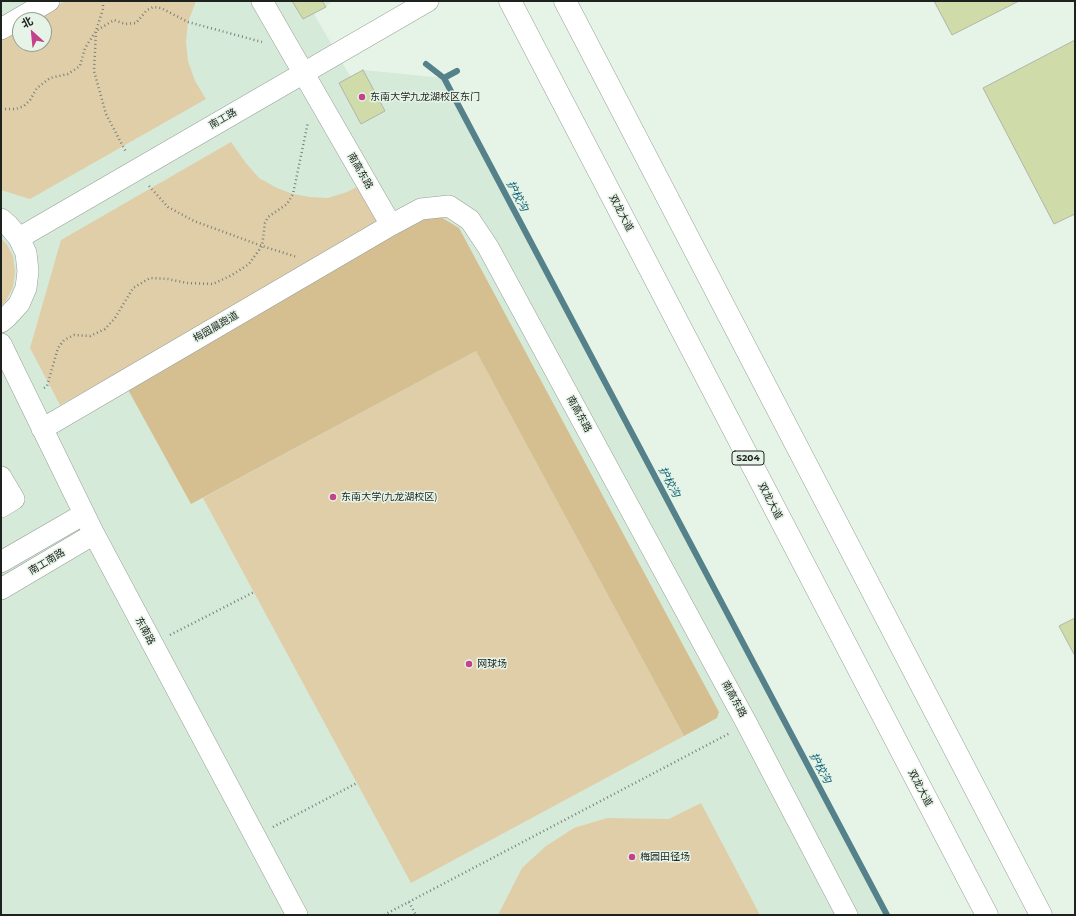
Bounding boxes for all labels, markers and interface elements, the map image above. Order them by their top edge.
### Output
north arrow [12,12,52,52]
text: 北 [19,13,35,31]
place label: 东南大学九龙湖校区东门 [370,91,480,103]
marker: 东南大学九龙湖校区东门 [357,92,367,102]
street label: 南工路 [207,106,239,132]
street label: 南高东路 [345,151,375,191]
water label: 护校沟 [503,178,531,214]
street label: 双龙大道 [606,193,636,233]
street label: 梅园晨跑道 [191,309,241,345]
street label: 南高东路 [564,394,594,434]
road number: S204 [732,451,764,465]
water label: 护校沟 [655,464,683,500]
street label: 双龙大道 [755,481,785,521]
place label: 东南大学(九龙湖校区) [341,491,438,503]
marker: 东南大学(九龙湖校区) [328,492,338,502]
street label: 南工南路 [27,547,67,577]
street label: 东南路 [133,615,157,647]
place label: 网球场 [477,658,507,670]
marker: 网球场 [464,659,474,669]
street label: 南高东路 [719,679,749,719]
water label: 护校沟 [806,750,834,786]
street label: 双龙大道 [905,768,935,808]
place label: 梅园田径场 [640,851,690,863]
marker: 梅园田径场 [627,852,637,862]

